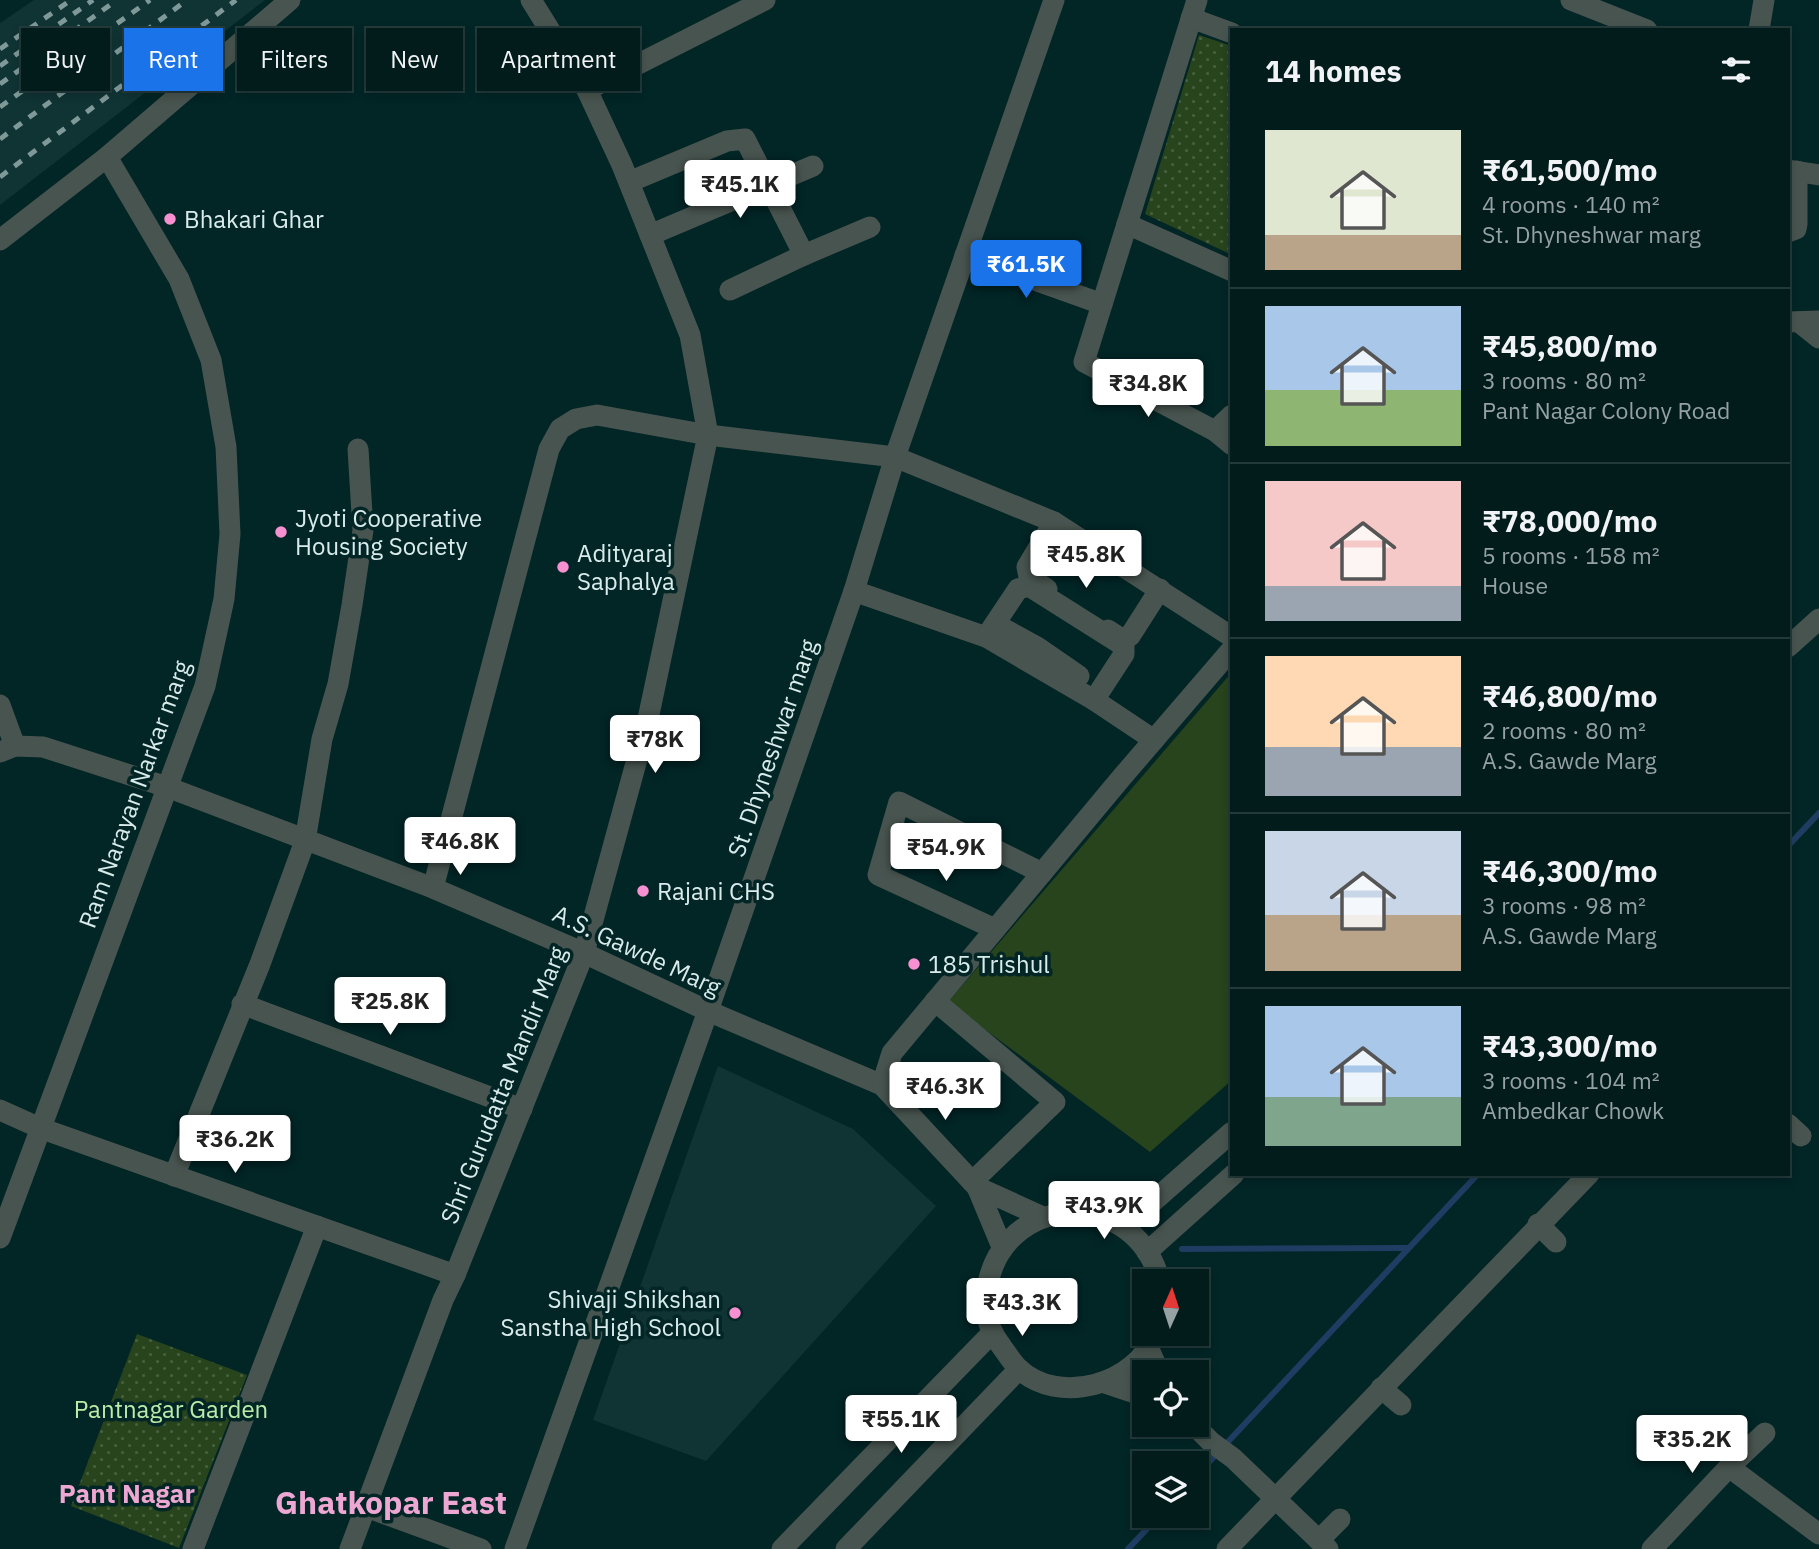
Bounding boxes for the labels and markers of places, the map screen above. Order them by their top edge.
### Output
pin: ₹45.1K [683,160,797,220]
place label: Bhakari Ghar [184,203,324,235]
marker: Bhakari Ghar [162,211,178,227]
pin: ₹61.5K [969,240,1083,300]
pin: ₹34.8K [1091,360,1205,419]
place label: Jyoti Cooperative Housing Society [295,502,482,562]
marker: Jyoti Cooperative Housing Society [273,524,289,540]
pin: ₹45.8K [1029,530,1143,590]
place label: Adityaraj Saphalya [577,537,675,597]
marker: Adityaraj Saphalya [555,559,571,575]
pin: ₹78K [614,716,696,775]
pin: ₹46.8K [403,818,517,877]
pin: ₹54.9K [889,824,1003,883]
place label: Rajani CHS [657,875,775,907]
marker: Rajani CHS [635,883,651,899]
place label: 185 Trishul [928,948,1050,980]
marker: 185 Trishul [906,956,922,972]
pin: ₹25.8K [333,978,447,1037]
pin: ₹46.3K [888,1062,1002,1122]
pin: ₹36.2K [178,1116,292,1175]
pin: ₹43.9K [1047,1182,1161,1241]
pin: ₹43.3K [965,1278,1079,1338]
place label: Shivaji Shikshan Sanstha High School [501,1283,721,1343]
marker: Shivaji Shikshan Sanstha High School [727,1305,743,1321]
pin: ₹55.1K [844,1396,958,1455]
pin: ₹35.2K [1635,1416,1749,1475]

